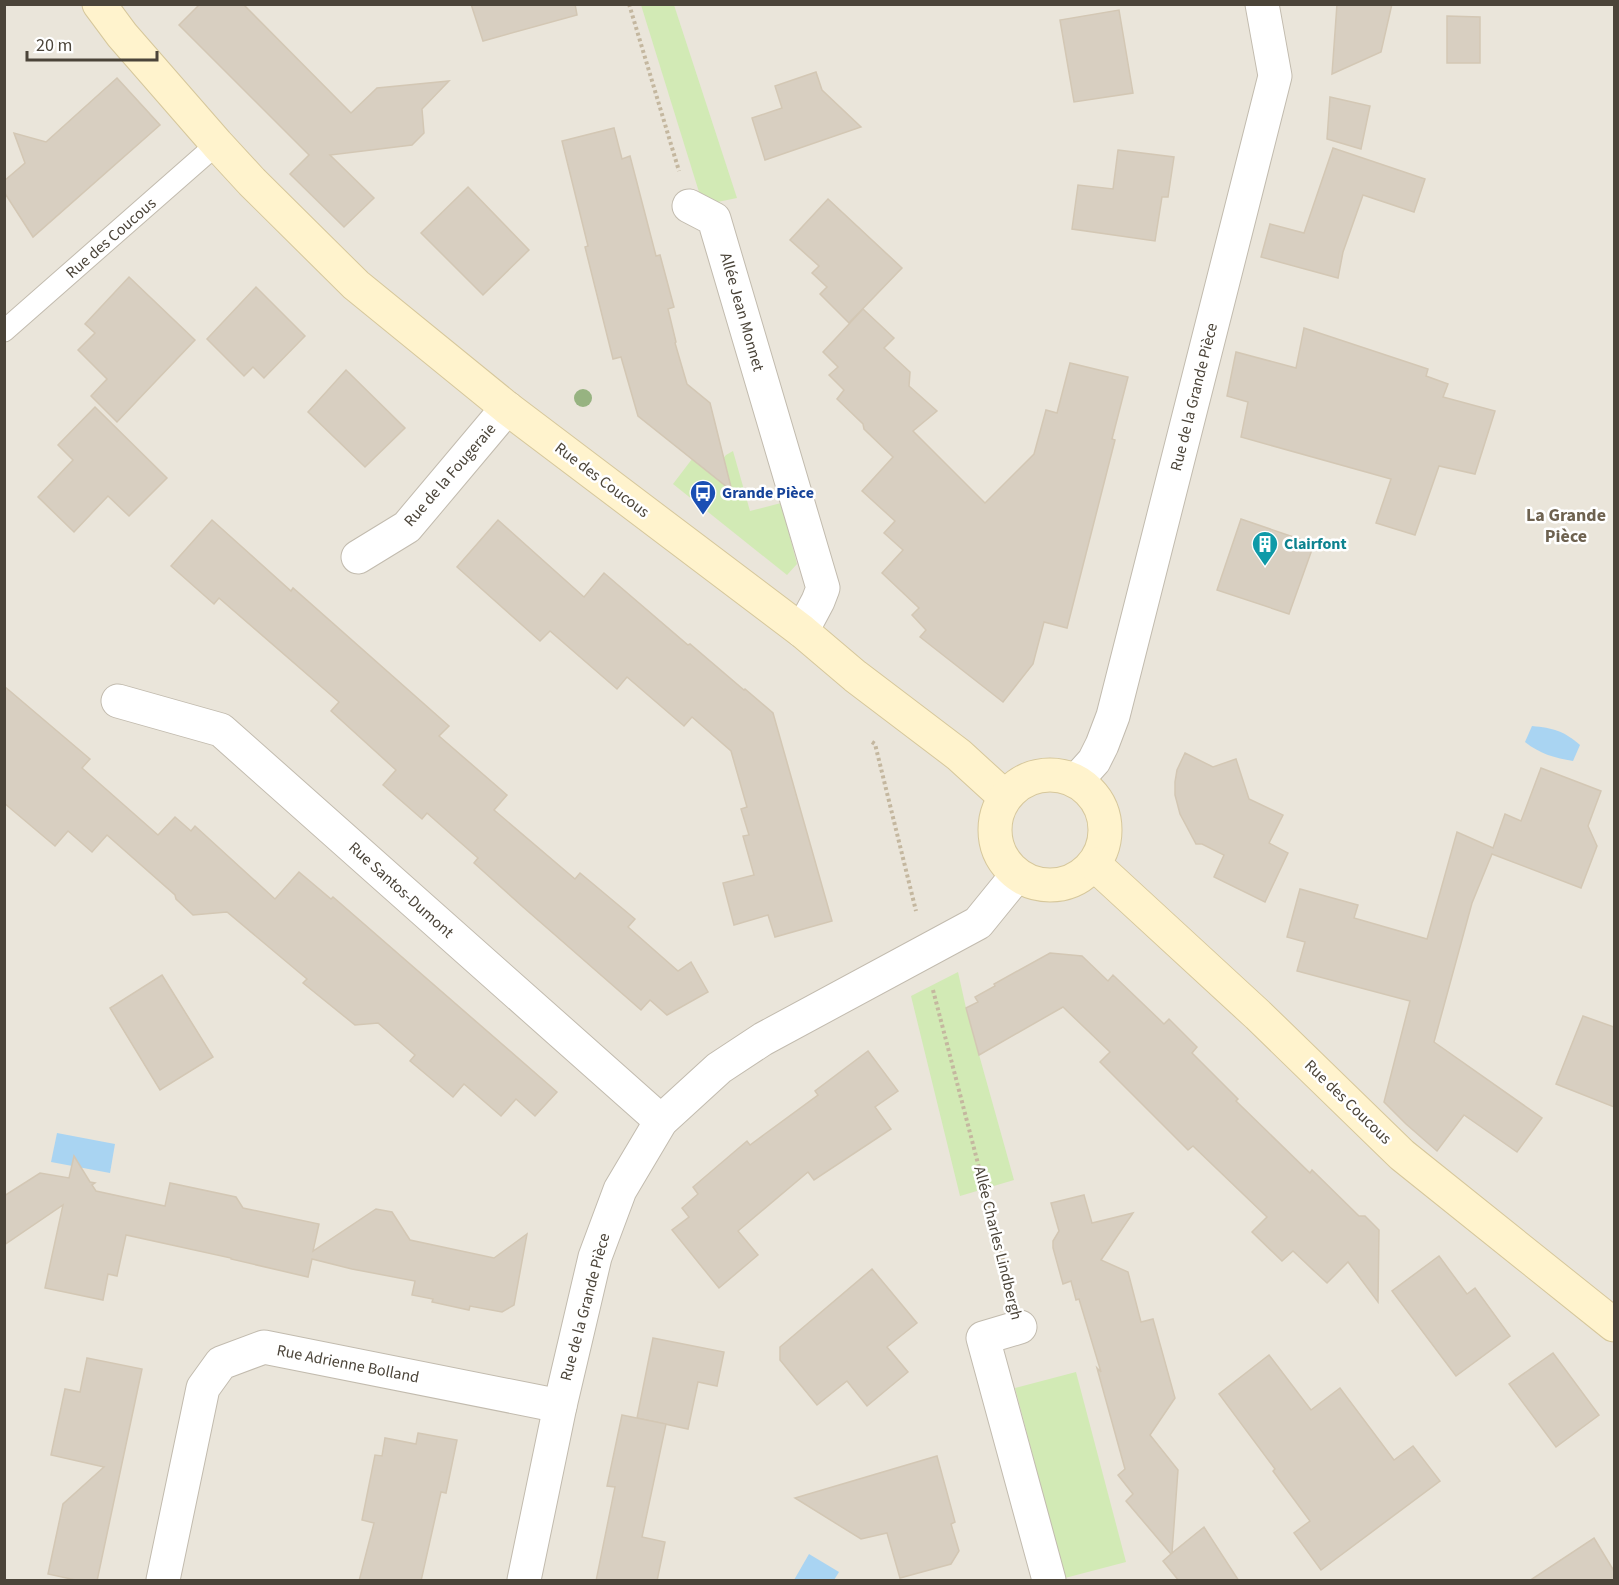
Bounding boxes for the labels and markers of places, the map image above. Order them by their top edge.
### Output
bus stop icon: Grande Pièce [688,478,718,516]
place label: Grande Pièce [722,482,814,504]
building icon: Clairfont [1250,529,1280,567]
place label: Clairfont [1284,533,1347,555]

